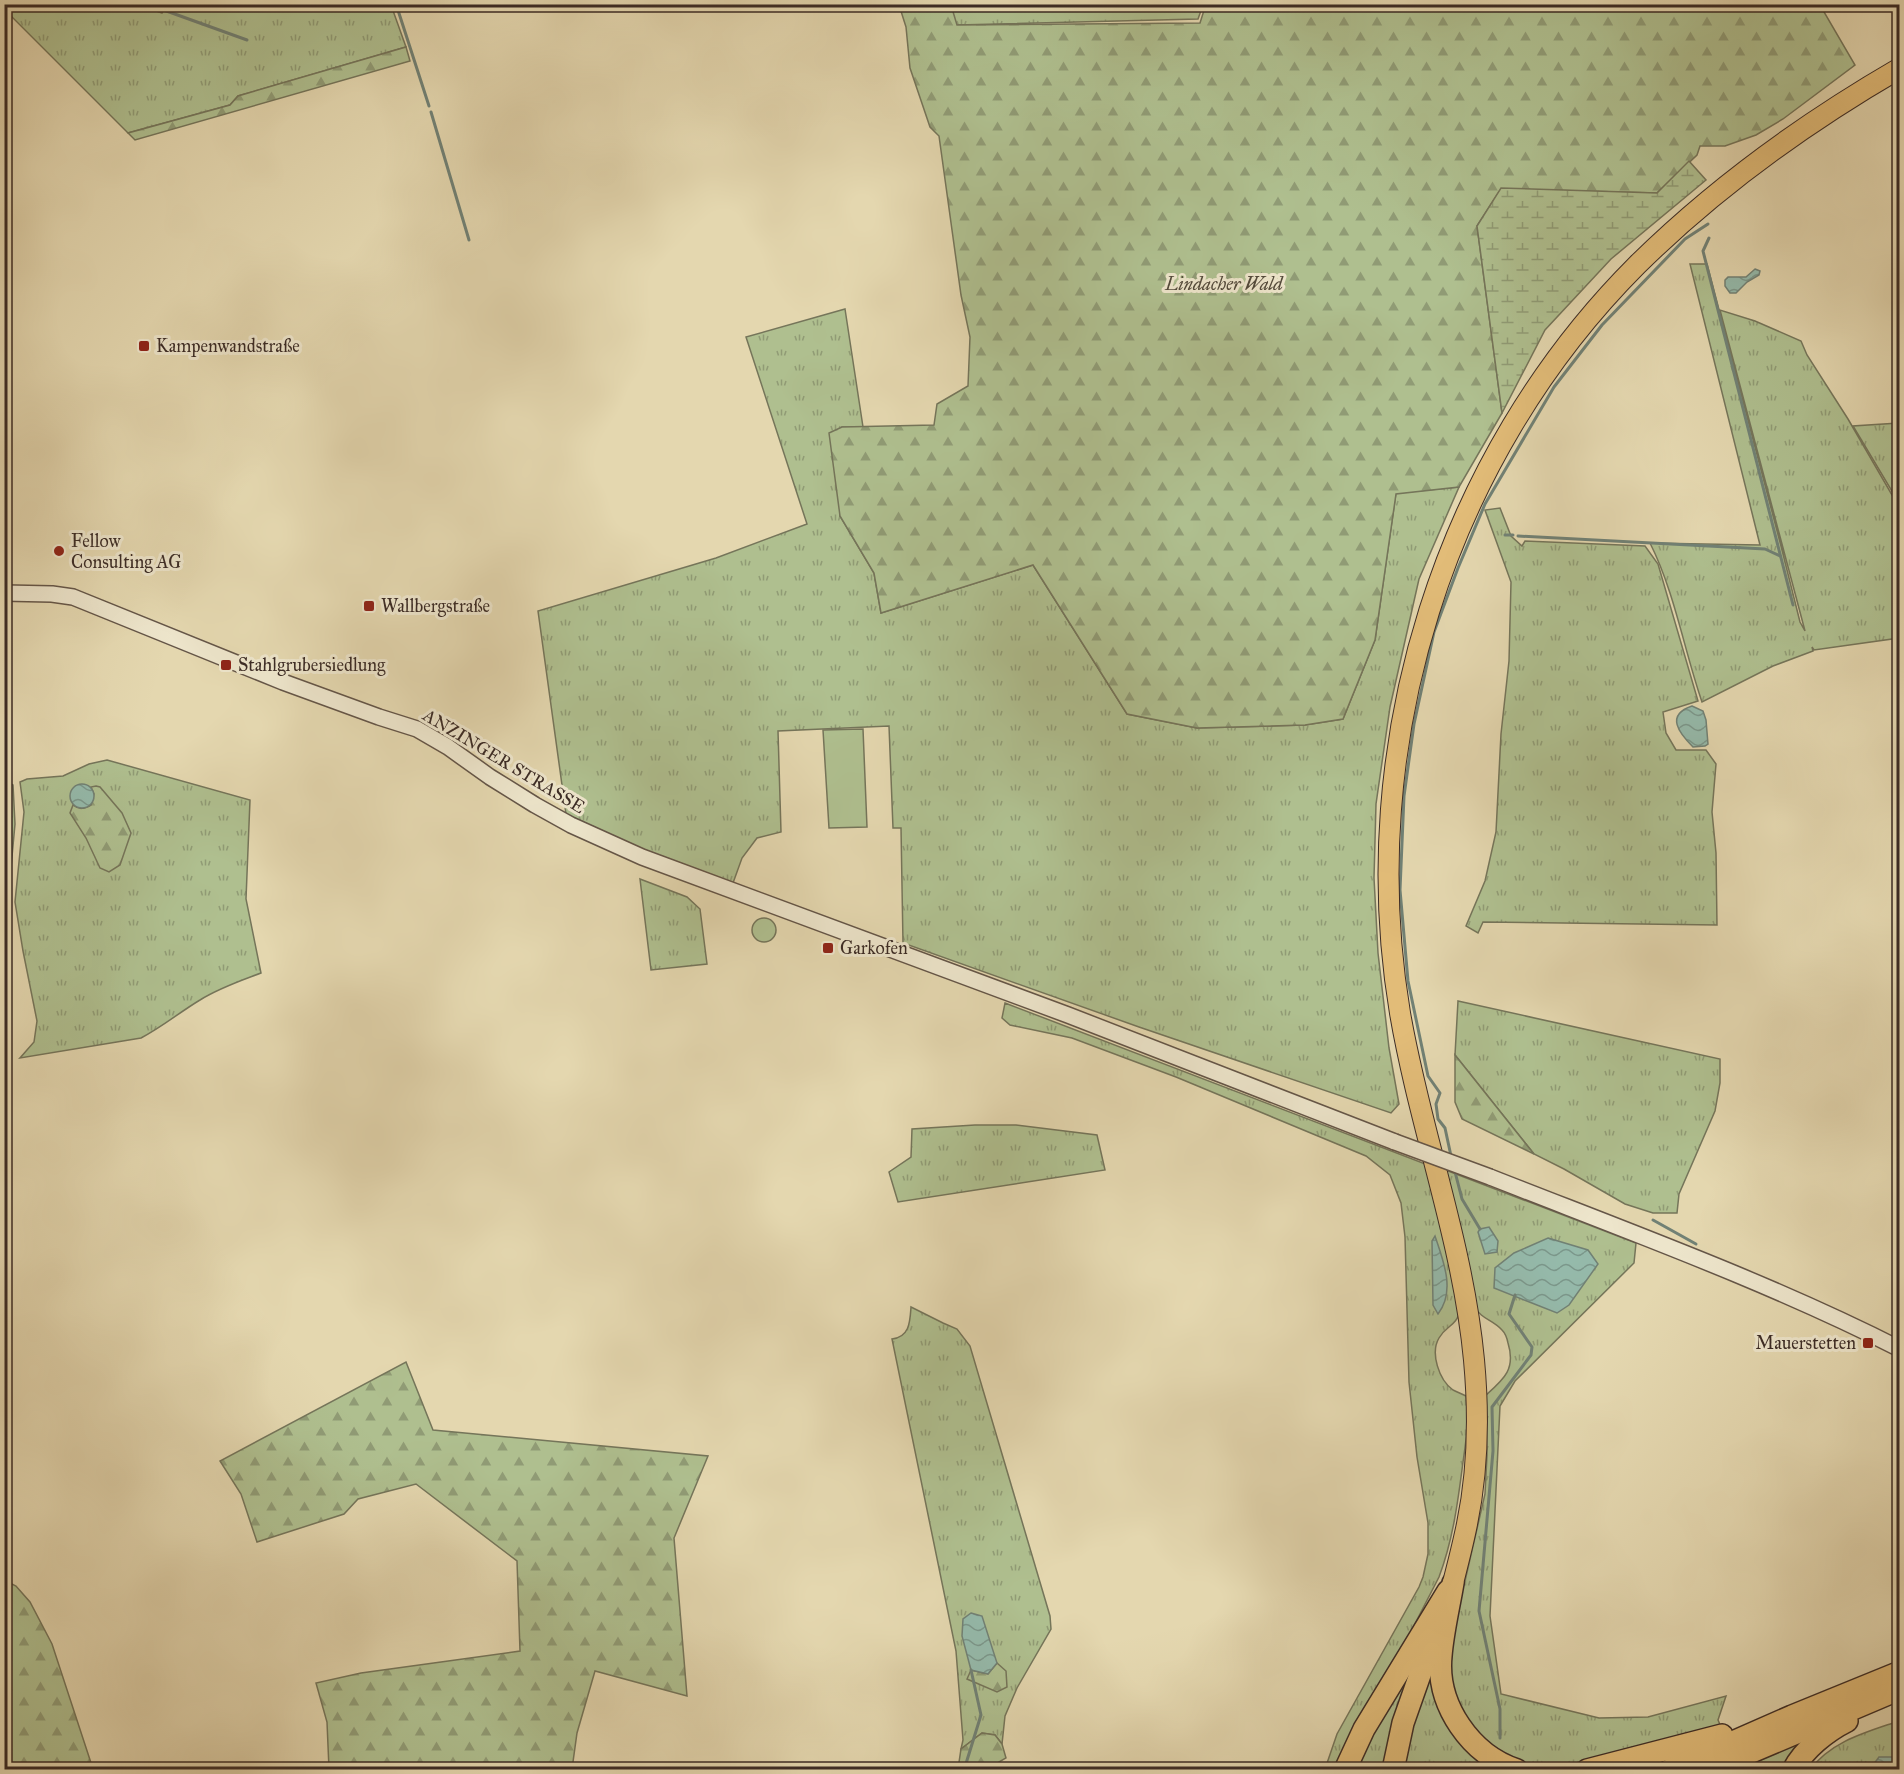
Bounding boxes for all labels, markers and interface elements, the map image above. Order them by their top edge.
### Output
park label: Lindacher Wald [1164,273,1284,295]
place label: Kampenwandstraße [156,335,300,357]
marker: Kampenwandstraße [137,339,151,353]
place label: Fellow Consulting AG [71,530,181,574]
marker: Fellow Consulting AG [52,544,66,558]
place label: Wallbergstraße [381,595,490,618]
marker: Wallbergstraße [362,599,376,613]
place label: Stahlgrubersiedlung [238,654,386,677]
marker: Stahlgrubersiedlung [219,658,233,672]
street label: ANZINGER STRASSE [418,703,589,818]
place label: Garkofen [840,937,908,959]
marker: Garkofen [821,941,835,955]
place label: Mauerstetten [1756,1332,1856,1354]
marker: Mauerstetten [1861,1336,1875,1350]

